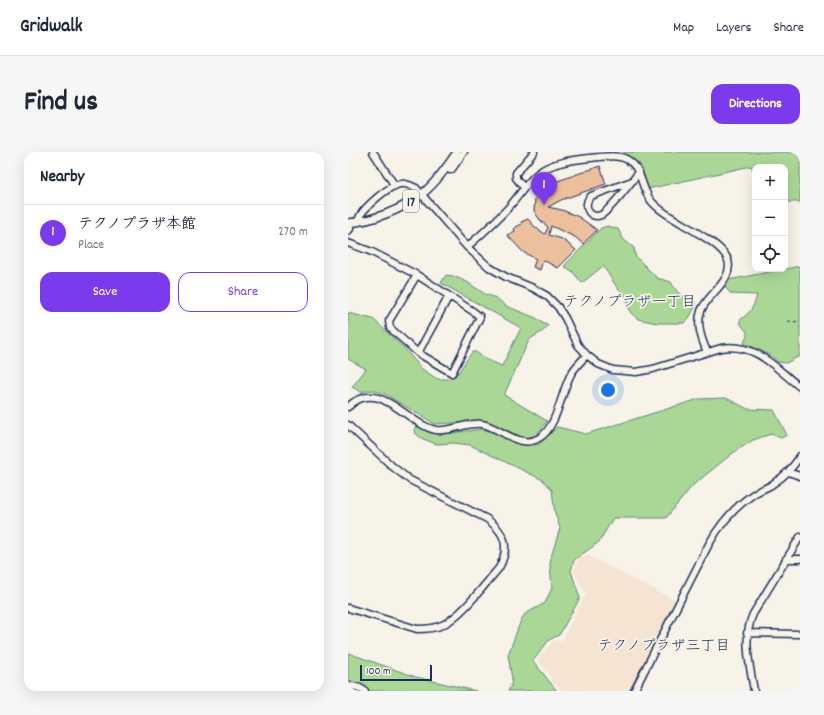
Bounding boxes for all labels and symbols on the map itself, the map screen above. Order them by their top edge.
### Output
pin: 1 [531,172,557,205]
road number: 17 [403,190,419,212]
district label: テクノプラザ一丁目 [564,292,696,314]
your location [598,380,618,400]
district label: テクノプラザ三丁目 [598,636,730,658]
scale bar [360,663,432,682]

